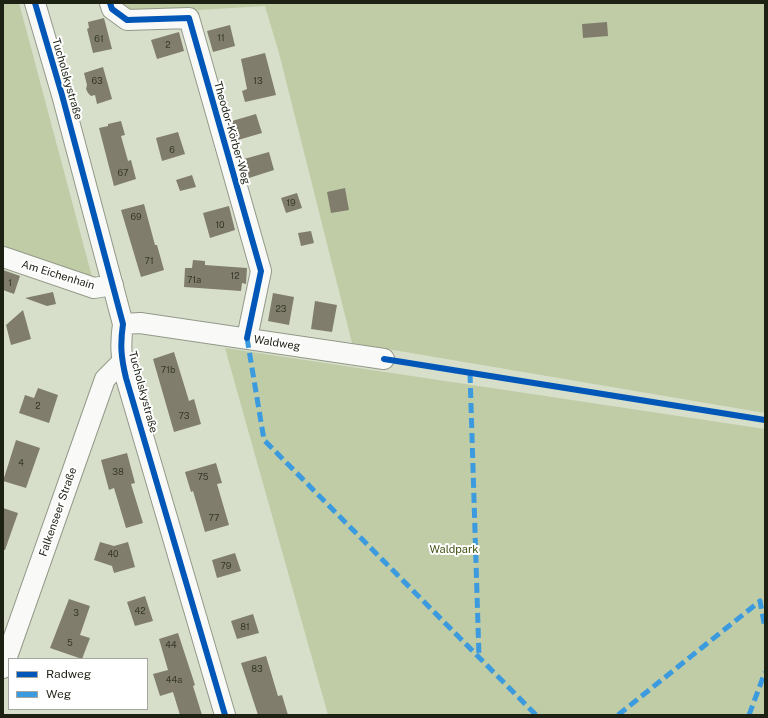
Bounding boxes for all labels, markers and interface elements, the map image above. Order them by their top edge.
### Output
house number: 11 [217,33,225,43]
house number: 61 [94,34,104,44]
street label: Tucholskystraße [49,37,85,121]
house number: 2 [165,40,171,50]
house number: 63 [91,76,103,86]
house number: 13 [253,76,263,86]
street label: Theodor-Körber-Weg [211,80,253,186]
house number: 6 [169,145,175,155]
house number: 67 [118,168,128,178]
house number: 19 [286,198,296,208]
house number: 69 [130,212,142,222]
house number: 10 [215,220,225,230]
house number: 71 [144,256,154,266]
street label: Am Eichenhain [20,258,96,292]
house number: 12 [230,271,240,281]
house number: 71a [187,275,201,285]
house number: 1 [8,278,12,288]
house number: 23 [275,304,287,314]
street label: Waldweg [253,333,301,353]
street label: Tucholskystraße [126,350,160,434]
house number: 71b [161,365,175,375]
house number: 2 [35,401,41,411]
house number: 73 [179,411,189,421]
house number: 4 [18,458,24,468]
street label: Falkenseer Straße [37,466,79,558]
house number: 38 [112,467,124,477]
house number: 75 [197,472,209,482]
house number: 77 [209,513,219,523]
park label: Waldpark [430,543,478,557]
house number: 40 [107,549,119,559]
house number: 79 [221,561,231,571]
house number: 42 [134,606,146,616]
house number: 3 [73,608,79,618]
house number: 81 [240,622,250,632]
house number: 5 [67,638,73,648]
house number: 44 [165,640,177,650]
legend [8,658,148,710]
house number: 83 [251,664,263,674]
text: Radweg [46,667,91,681]
house number: 44a [166,675,182,685]
text: Weg [46,687,71,701]

